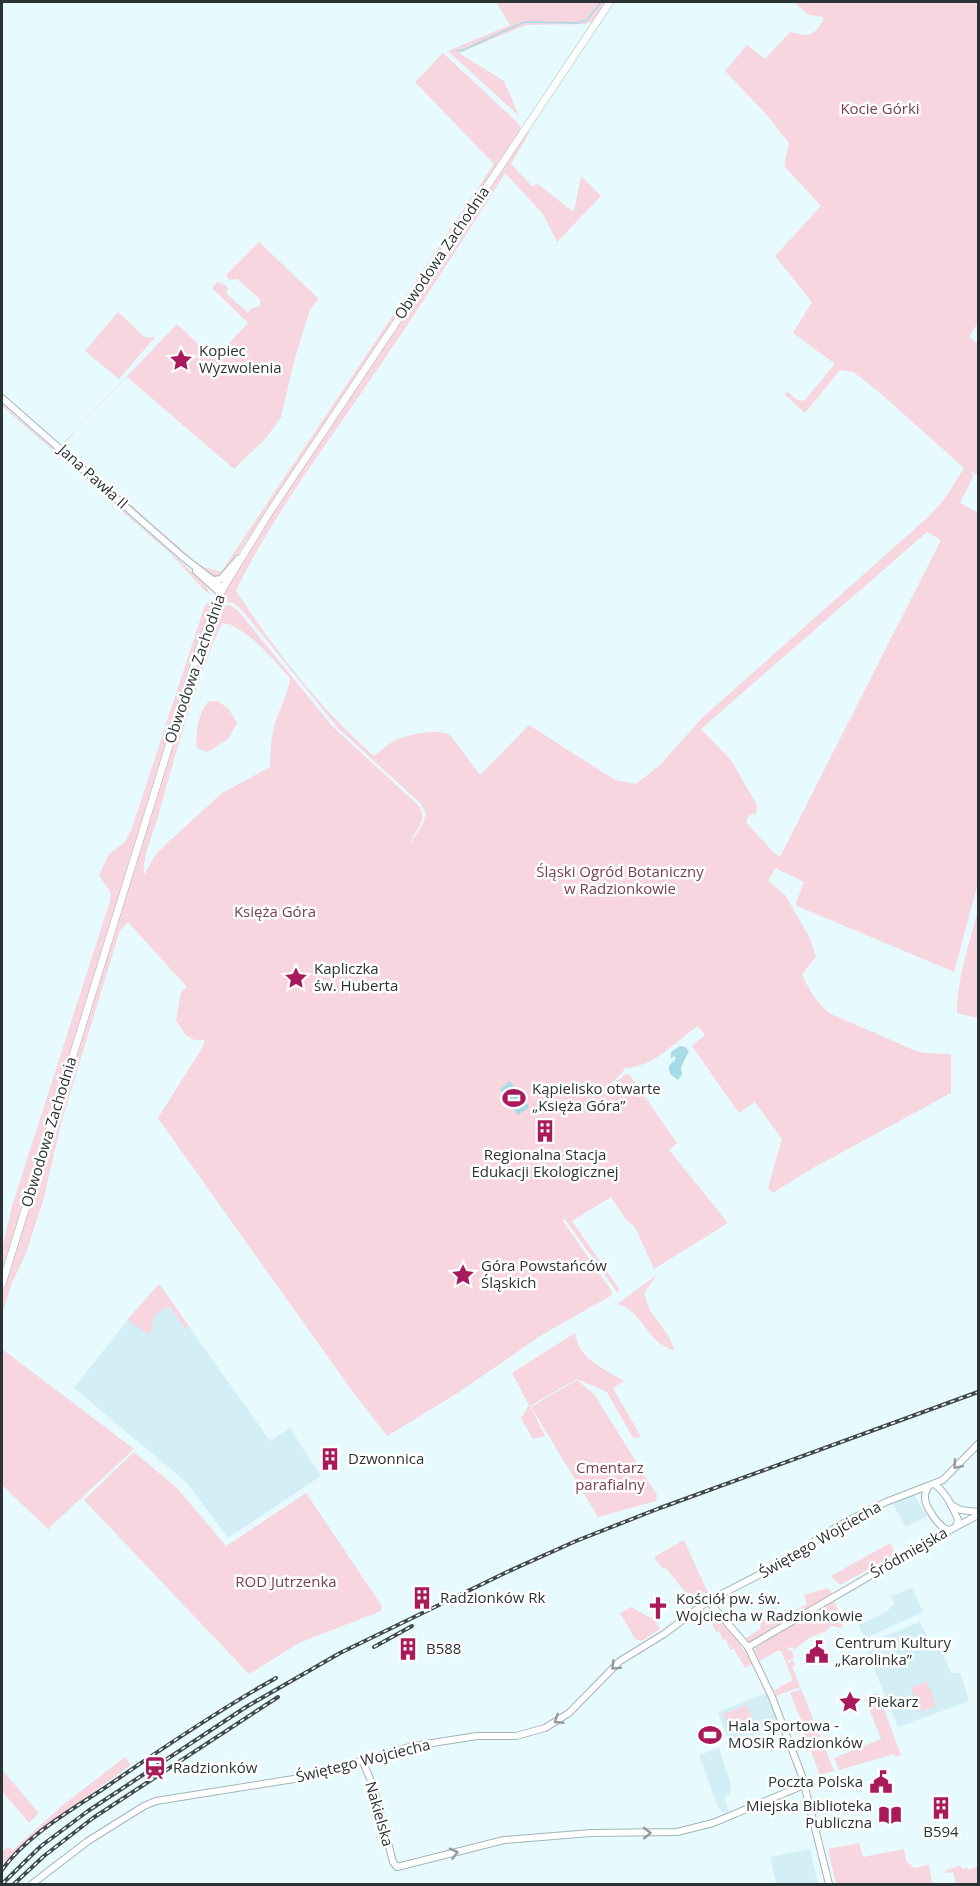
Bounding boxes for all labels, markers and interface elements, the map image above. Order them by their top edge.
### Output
park label: Kocie Górki [840,98,920,118]
street label: Obwodowa Zachodnia [389,182,493,323]
place label: Kopiec Wyzwolenia [199,340,282,377]
place icon: Kopiec Wyzwolenia [168,347,194,373]
street label: Jana Pawła II [53,438,133,513]
street label: Obwodowa Zachodnia [159,591,229,746]
park label: Śląski Ogród Botaniczny w Radzionkowie [536,861,704,898]
park label: Księża Góra [234,901,316,921]
place label: Kapliczka św. Huberta [314,958,398,995]
place icon: Kapliczka św. Huberta [283,965,309,991]
street label: Obwodowa Zachodnia [16,1054,80,1209]
place label: Kąpielisko otwarte „Księża Góra” [532,1078,661,1115]
sports icon: Kąpielisko otwarte „Księża Góra” [501,1085,527,1111]
building icon: Regionalna Stacja Edukacji Ekologicznej [532,1118,558,1144]
place label: Regionalna Stacja Edukacji Ekologicznej [471,1144,619,1181]
place label: Góra Powstańców Śląskich [481,1255,607,1292]
place icon: Góra Powstańców Śląskich [450,1262,476,1288]
building icon: Dzwonnica [317,1446,343,1472]
place label: Dzwonnica [348,1448,424,1468]
park label: Cmentarz parafialny [575,1457,645,1494]
one-way arrow [953,1458,964,1469]
street label: Świętego Wojciecha [755,1496,884,1582]
street label: Śródmiejska [866,1522,951,1582]
park label: ROD Jutrzenka [235,1571,337,1591]
building icon: Radzionków Rk [409,1585,435,1611]
place label: Radzionków Rk [440,1587,545,1607]
place label: Kościół pw. św. Wojciecha w Radzionkowie [676,1588,863,1625]
church icon: Kościół pw. św. Wojciecha w Radzionkowie [645,1595,671,1621]
place label: Centrum Kultury „Karolinka” [835,1632,951,1669]
building icon: B588 [395,1636,421,1662]
place label: B588 [426,1638,461,1658]
public building icon: Centrum Kultury „Karolinka” [804,1639,830,1665]
one-way arrow [612,1659,623,1670]
place icon: Piekarz [837,1689,863,1715]
place label: Piekarz [868,1691,919,1711]
one-way arrow [554,1713,565,1724]
place label: Hala Sportowa - MOSiR Radzionków [728,1715,863,1752]
sports icon: Hala Sportowa - MOSiR Radzionków [697,1722,723,1748]
street label: Świętego Wojciecha [294,1734,432,1786]
station icon: Radzionków [142,1755,168,1781]
place label: Radzionków [173,1757,258,1777]
public building icon: Poczta Polska [868,1769,894,1795]
place label: Poczta Polska [768,1771,863,1791]
street label: Nakielska [361,1779,399,1849]
place label: Miejska Biblioteka Publiczna [746,1795,872,1832]
building icon: B594 [928,1795,954,1821]
library icon: Miejska Biblioteka Publiczna [877,1802,903,1828]
place label: B594 [923,1821,959,1841]
one-way arrow [642,1827,651,1839]
one-way arrow [448,1847,458,1860]

